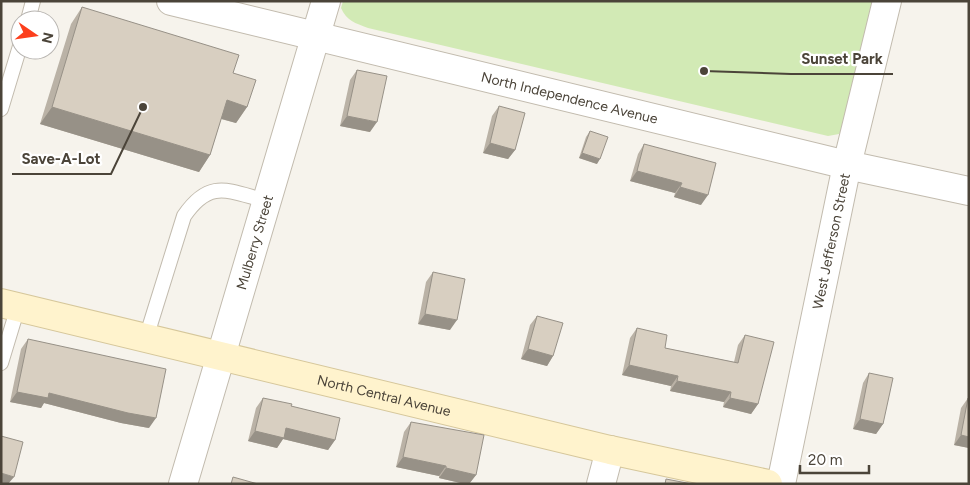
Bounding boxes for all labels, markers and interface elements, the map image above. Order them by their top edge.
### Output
north arrow [10,10,60,60]
text: N [38,31,57,45]
callout: Sunset Park [791,44,893,74]
text: Sunset Park [801,50,883,68]
street label: North Independence Avenue [479,68,660,127]
callout: Save-A-Lot [12,144,111,174]
text: Save-A-Lot [21,150,101,168]
street label: West Jefferson Street [809,172,854,311]
street label: Mulberry Street [232,193,277,292]
street label: North Central Avenue [315,371,453,420]
scale bar [800,442,869,474]
text: 20 m [808,451,842,469]

